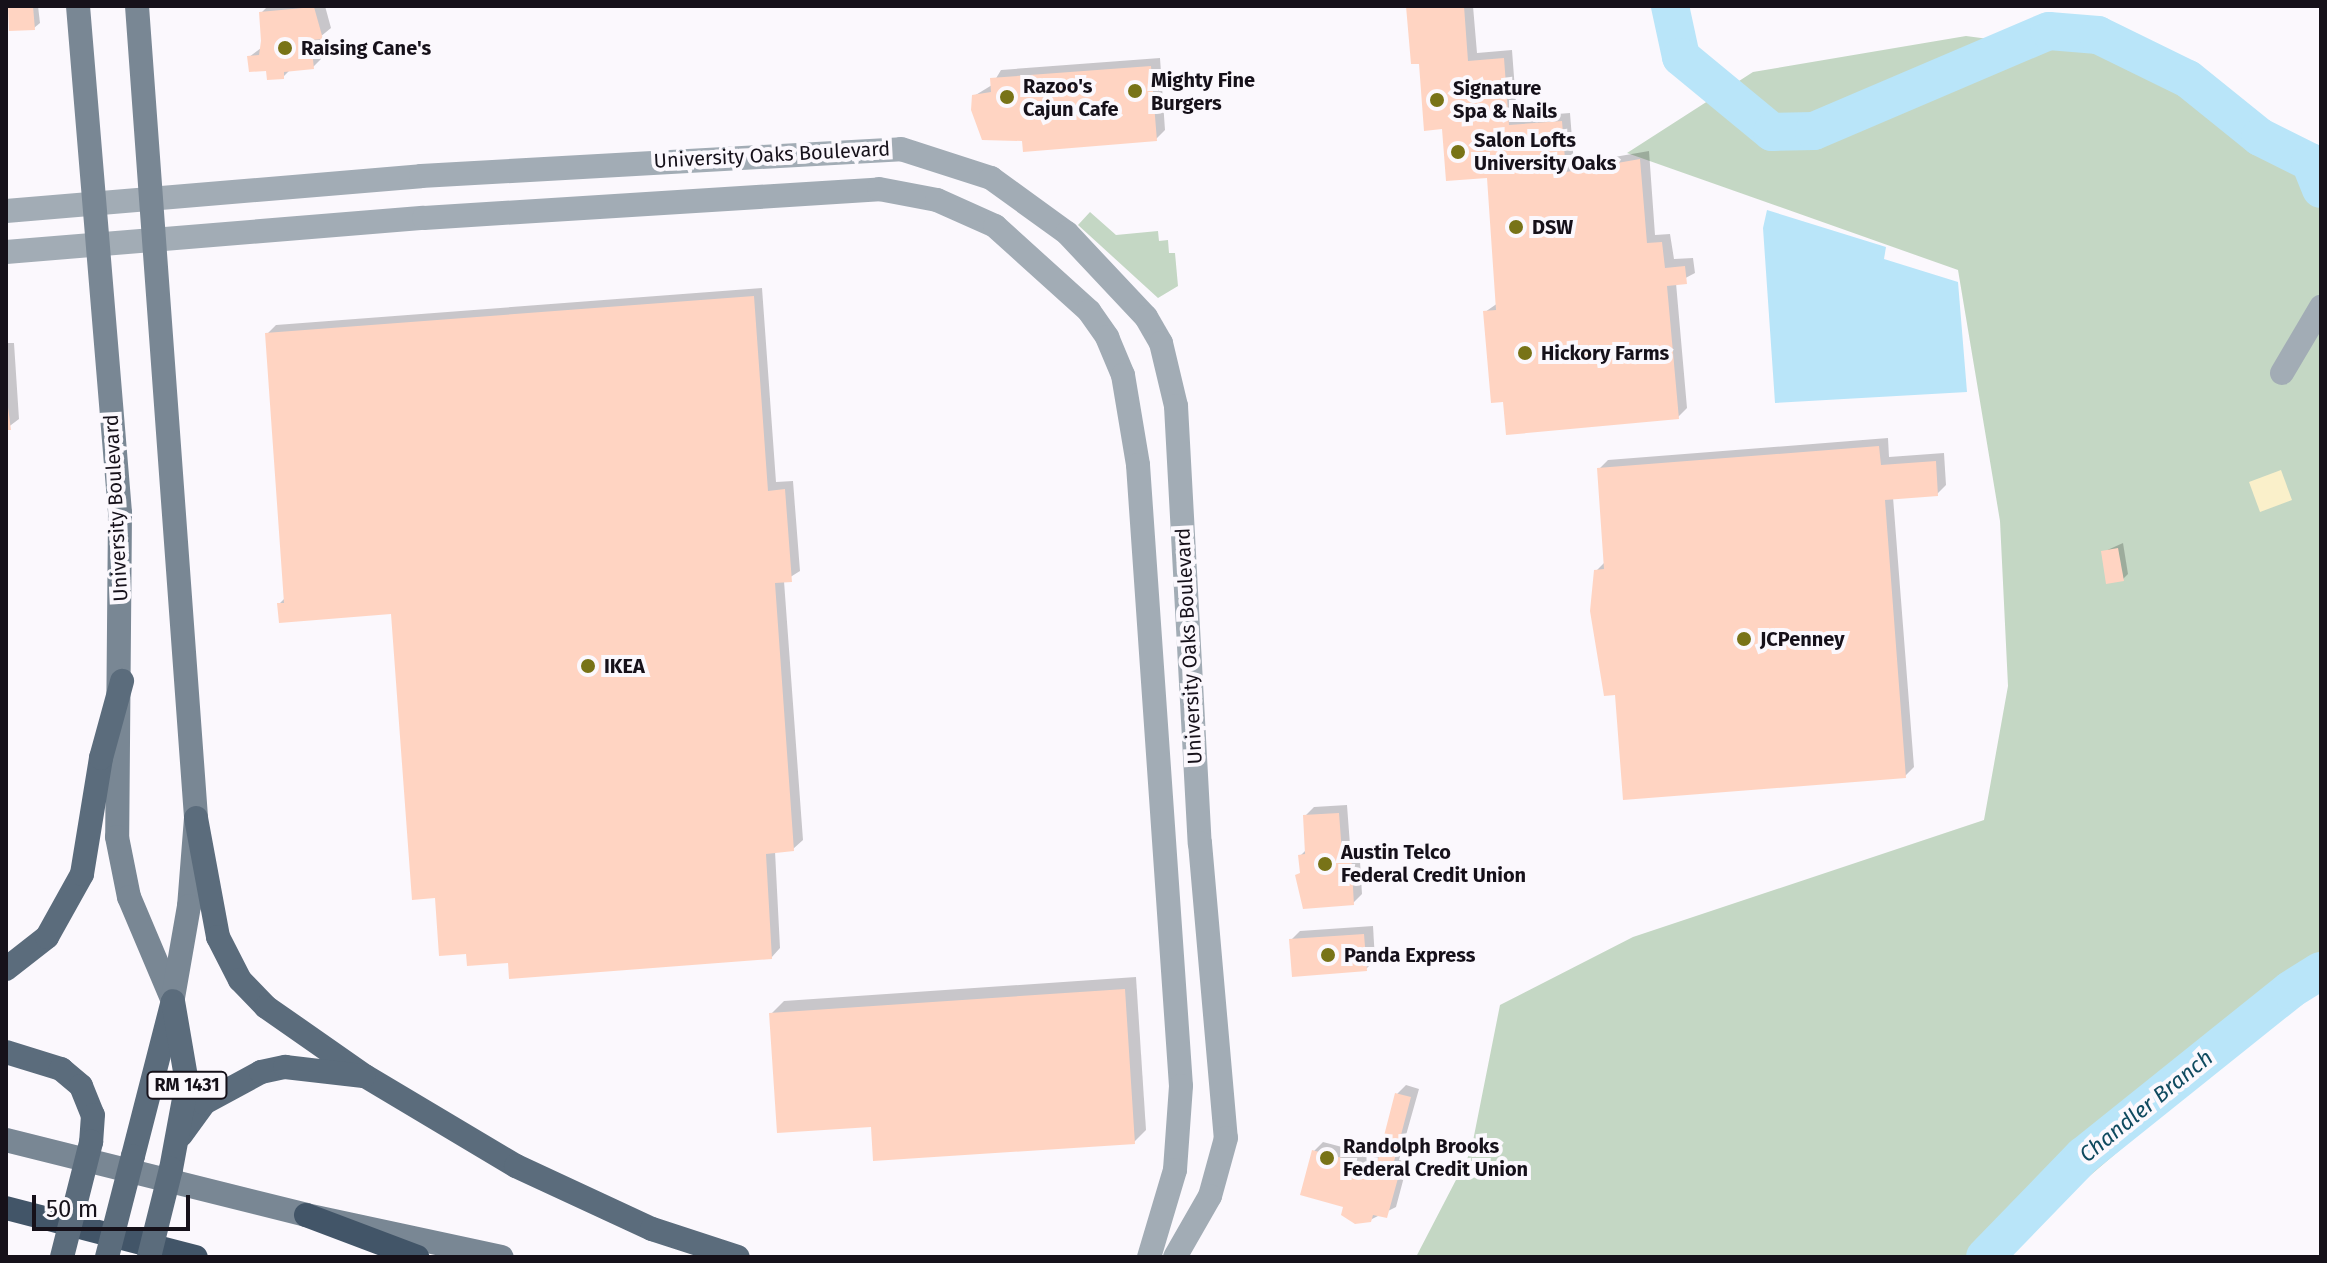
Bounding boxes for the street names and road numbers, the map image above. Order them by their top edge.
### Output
street label: University Oaks Boulevard [653,137,891,173]
street label: University Boulevard [99,414,133,602]
street label: University Oaks Boulevard [1171,527,1207,765]
road number: RM 1431 [145,1071,229,1099]

